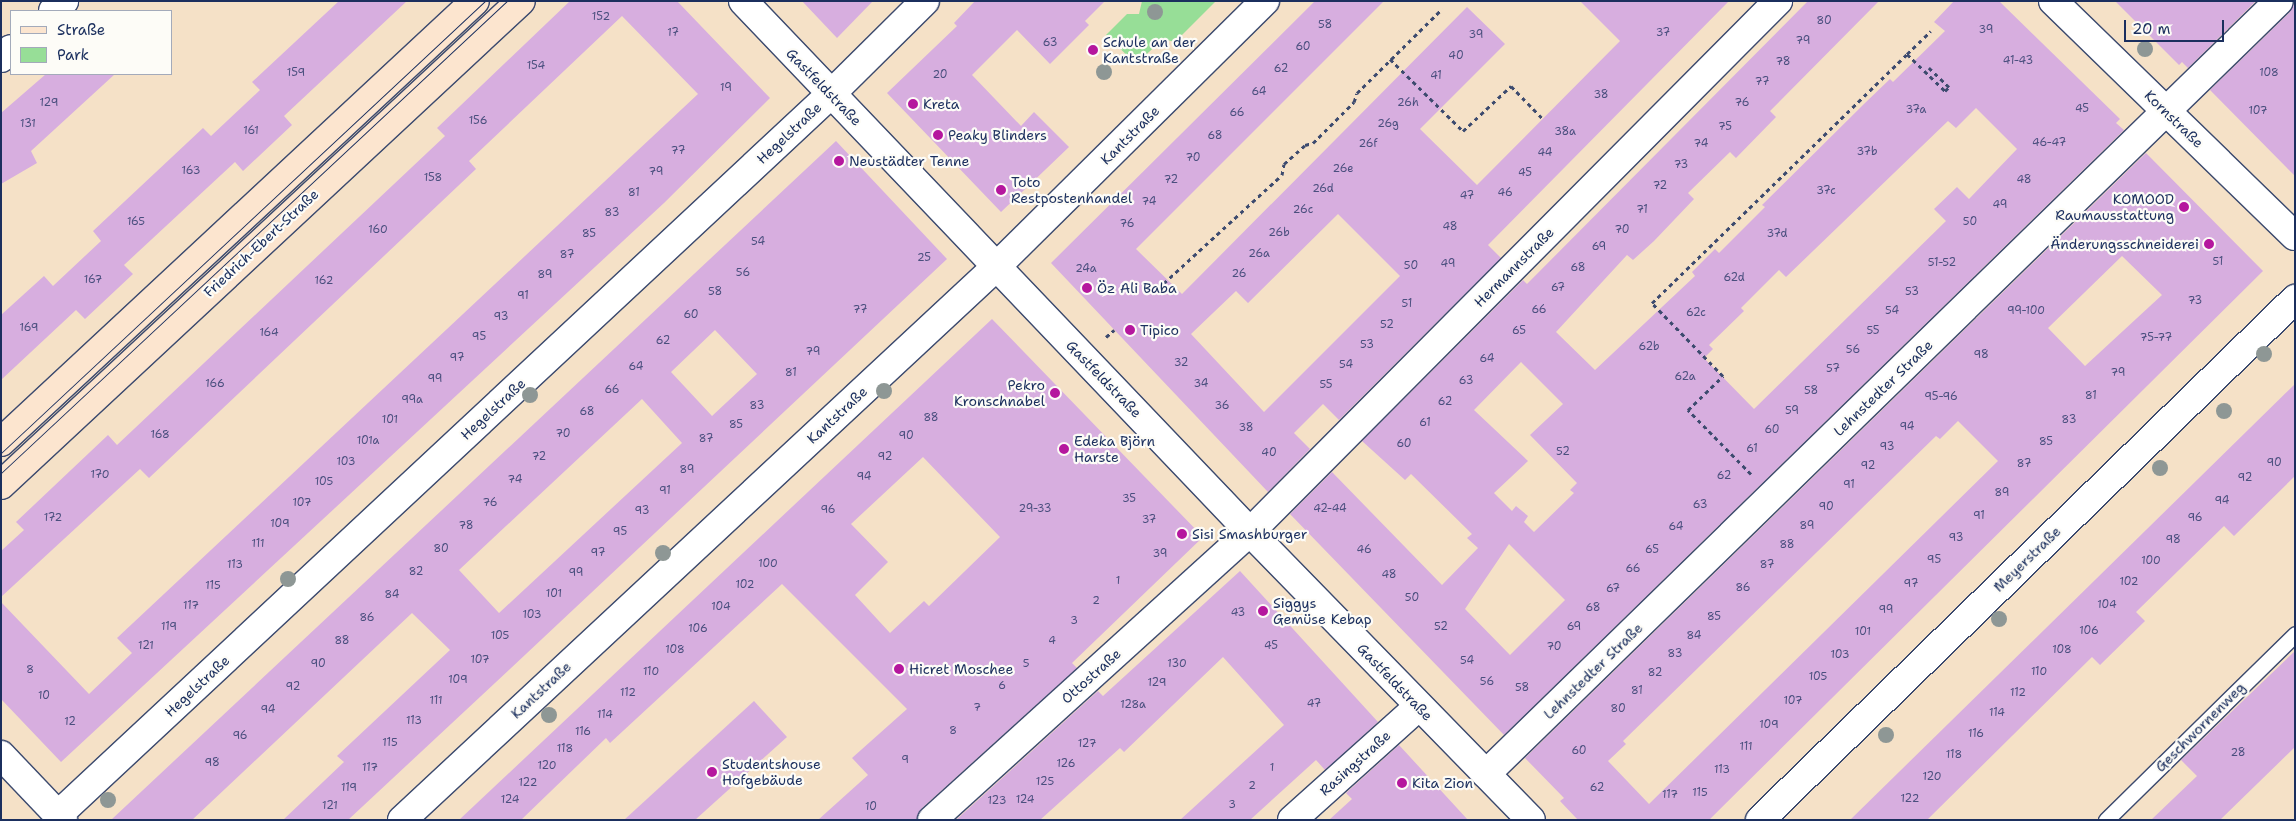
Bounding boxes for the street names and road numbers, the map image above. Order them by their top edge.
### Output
street label: Gastfeldstraße [783,45,865,129]
street label: Kornstraße [2141,87,2207,151]
street label: Hegelstraße [753,99,825,167]
street label: Kantstraße [1097,102,1163,168]
street label: Friedrich-Ebert-Straße [200,185,322,301]
street label: Hermannstraße [1471,224,1557,310]
street label: Lehnstedter Straße [1830,336,1936,440]
street label: Gastfeldstraße [1063,337,1145,421]
street label: Hegelstraße [457,375,529,443]
street label: Kantstraße [803,383,871,447]
street label: Meyerstraße [1990,523,2064,595]
street label: Lehnstedter Straße [1540,619,1646,723]
street label: Gastfeldstraße [1354,640,1436,724]
street label: Ottostraße [1058,645,1124,707]
street label: Hegelstraße [161,652,233,720]
street label: Kantstraße [507,658,575,722]
street label: Geschwornenweg [2152,679,2248,775]
street label: Rasingstraße [1316,727,1394,799]

